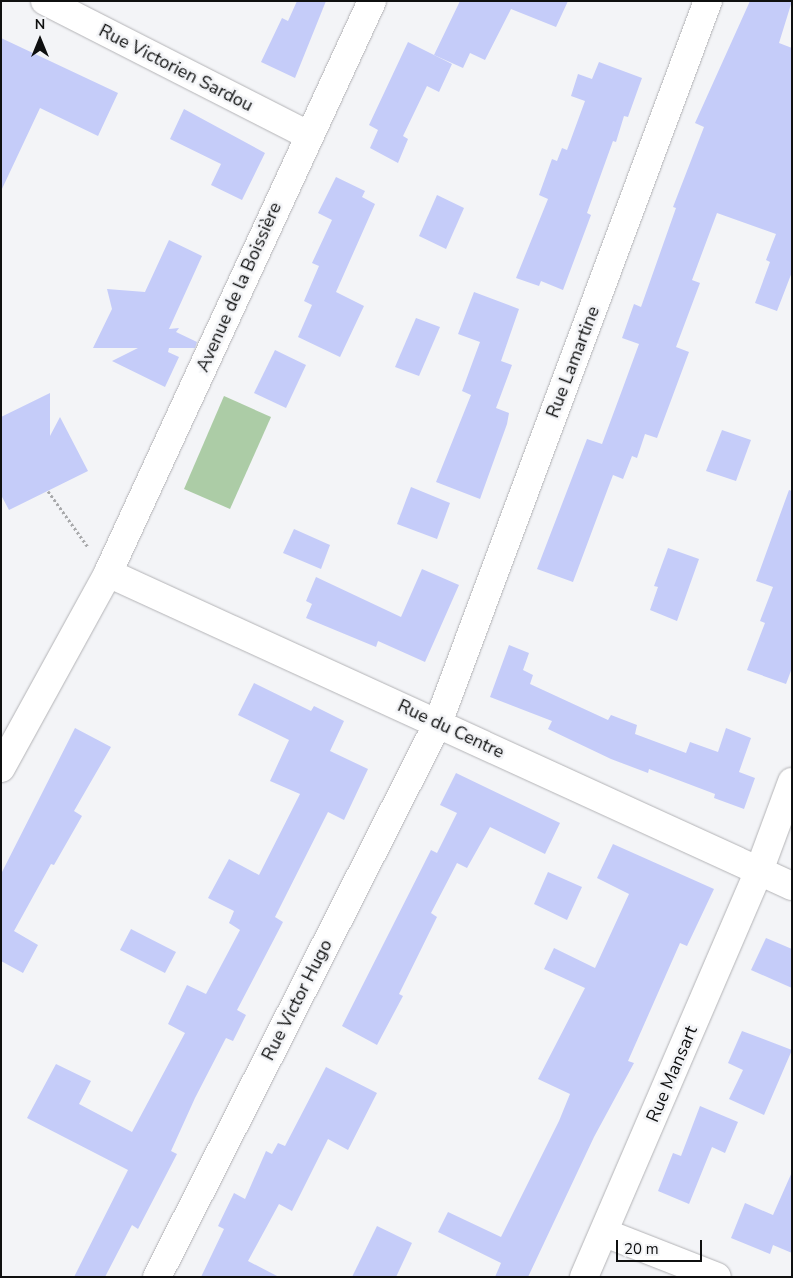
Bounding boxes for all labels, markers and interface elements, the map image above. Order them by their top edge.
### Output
north arrow [15,15,65,65]
text: N [35,15,45,34]
street label: Rue Victorien Sardou [95,20,257,116]
street label: Avenue de la Boissière [192,199,286,375]
street label: Rue Lamartine [542,303,604,421]
street label: Rue du Centre [394,695,508,763]
street label: Rue Victor Hugo [257,936,337,1064]
street label: Rue Mansart [642,1022,702,1126]
scale bar [618,1230,704,1262]
text: 20 m [624,1239,659,1259]

